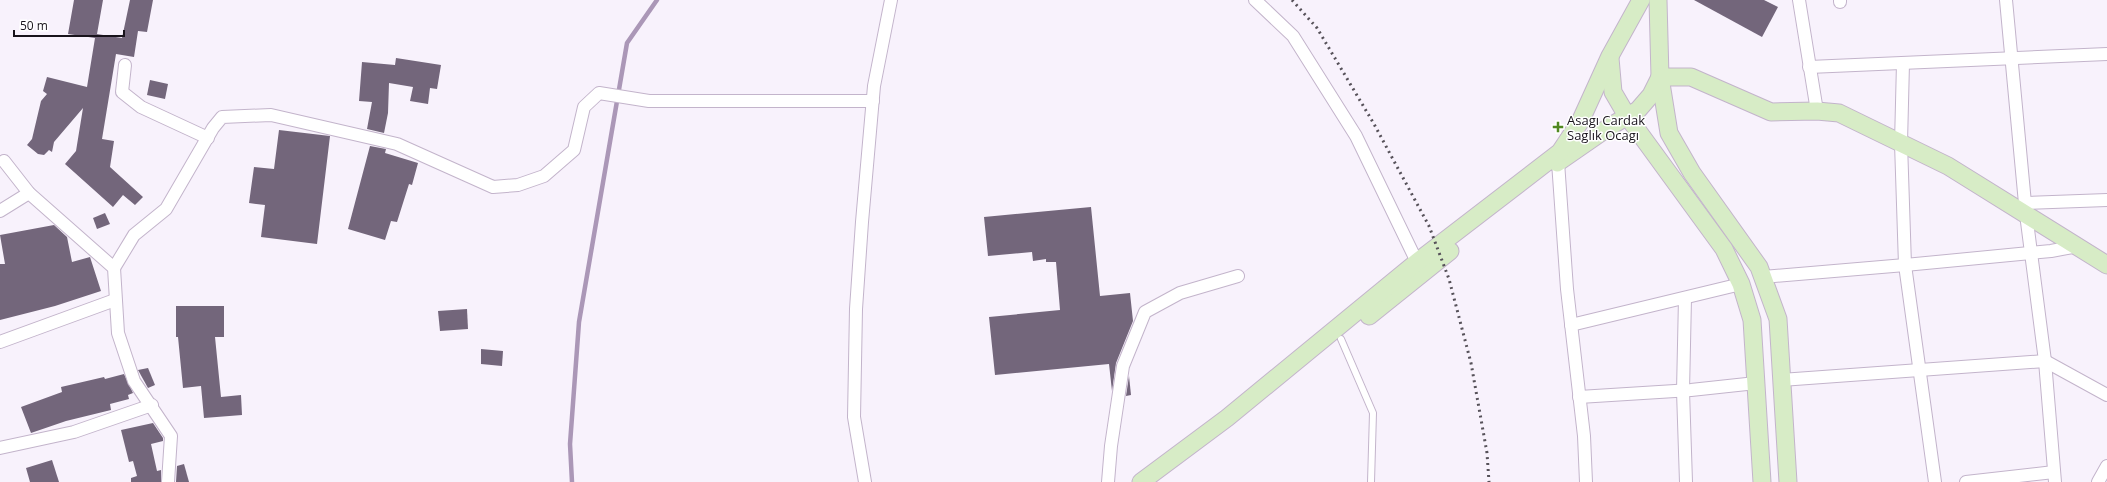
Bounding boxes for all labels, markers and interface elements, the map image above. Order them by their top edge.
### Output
scale bar [14,12,124,38]
text: 50 m [20,17,48,34]
place label: Asagı Cardak Saglık Ocagı [1567,111,1645,144]
marker: Asagı Cardak Saglık Ocagı [1552,121,1564,133]

